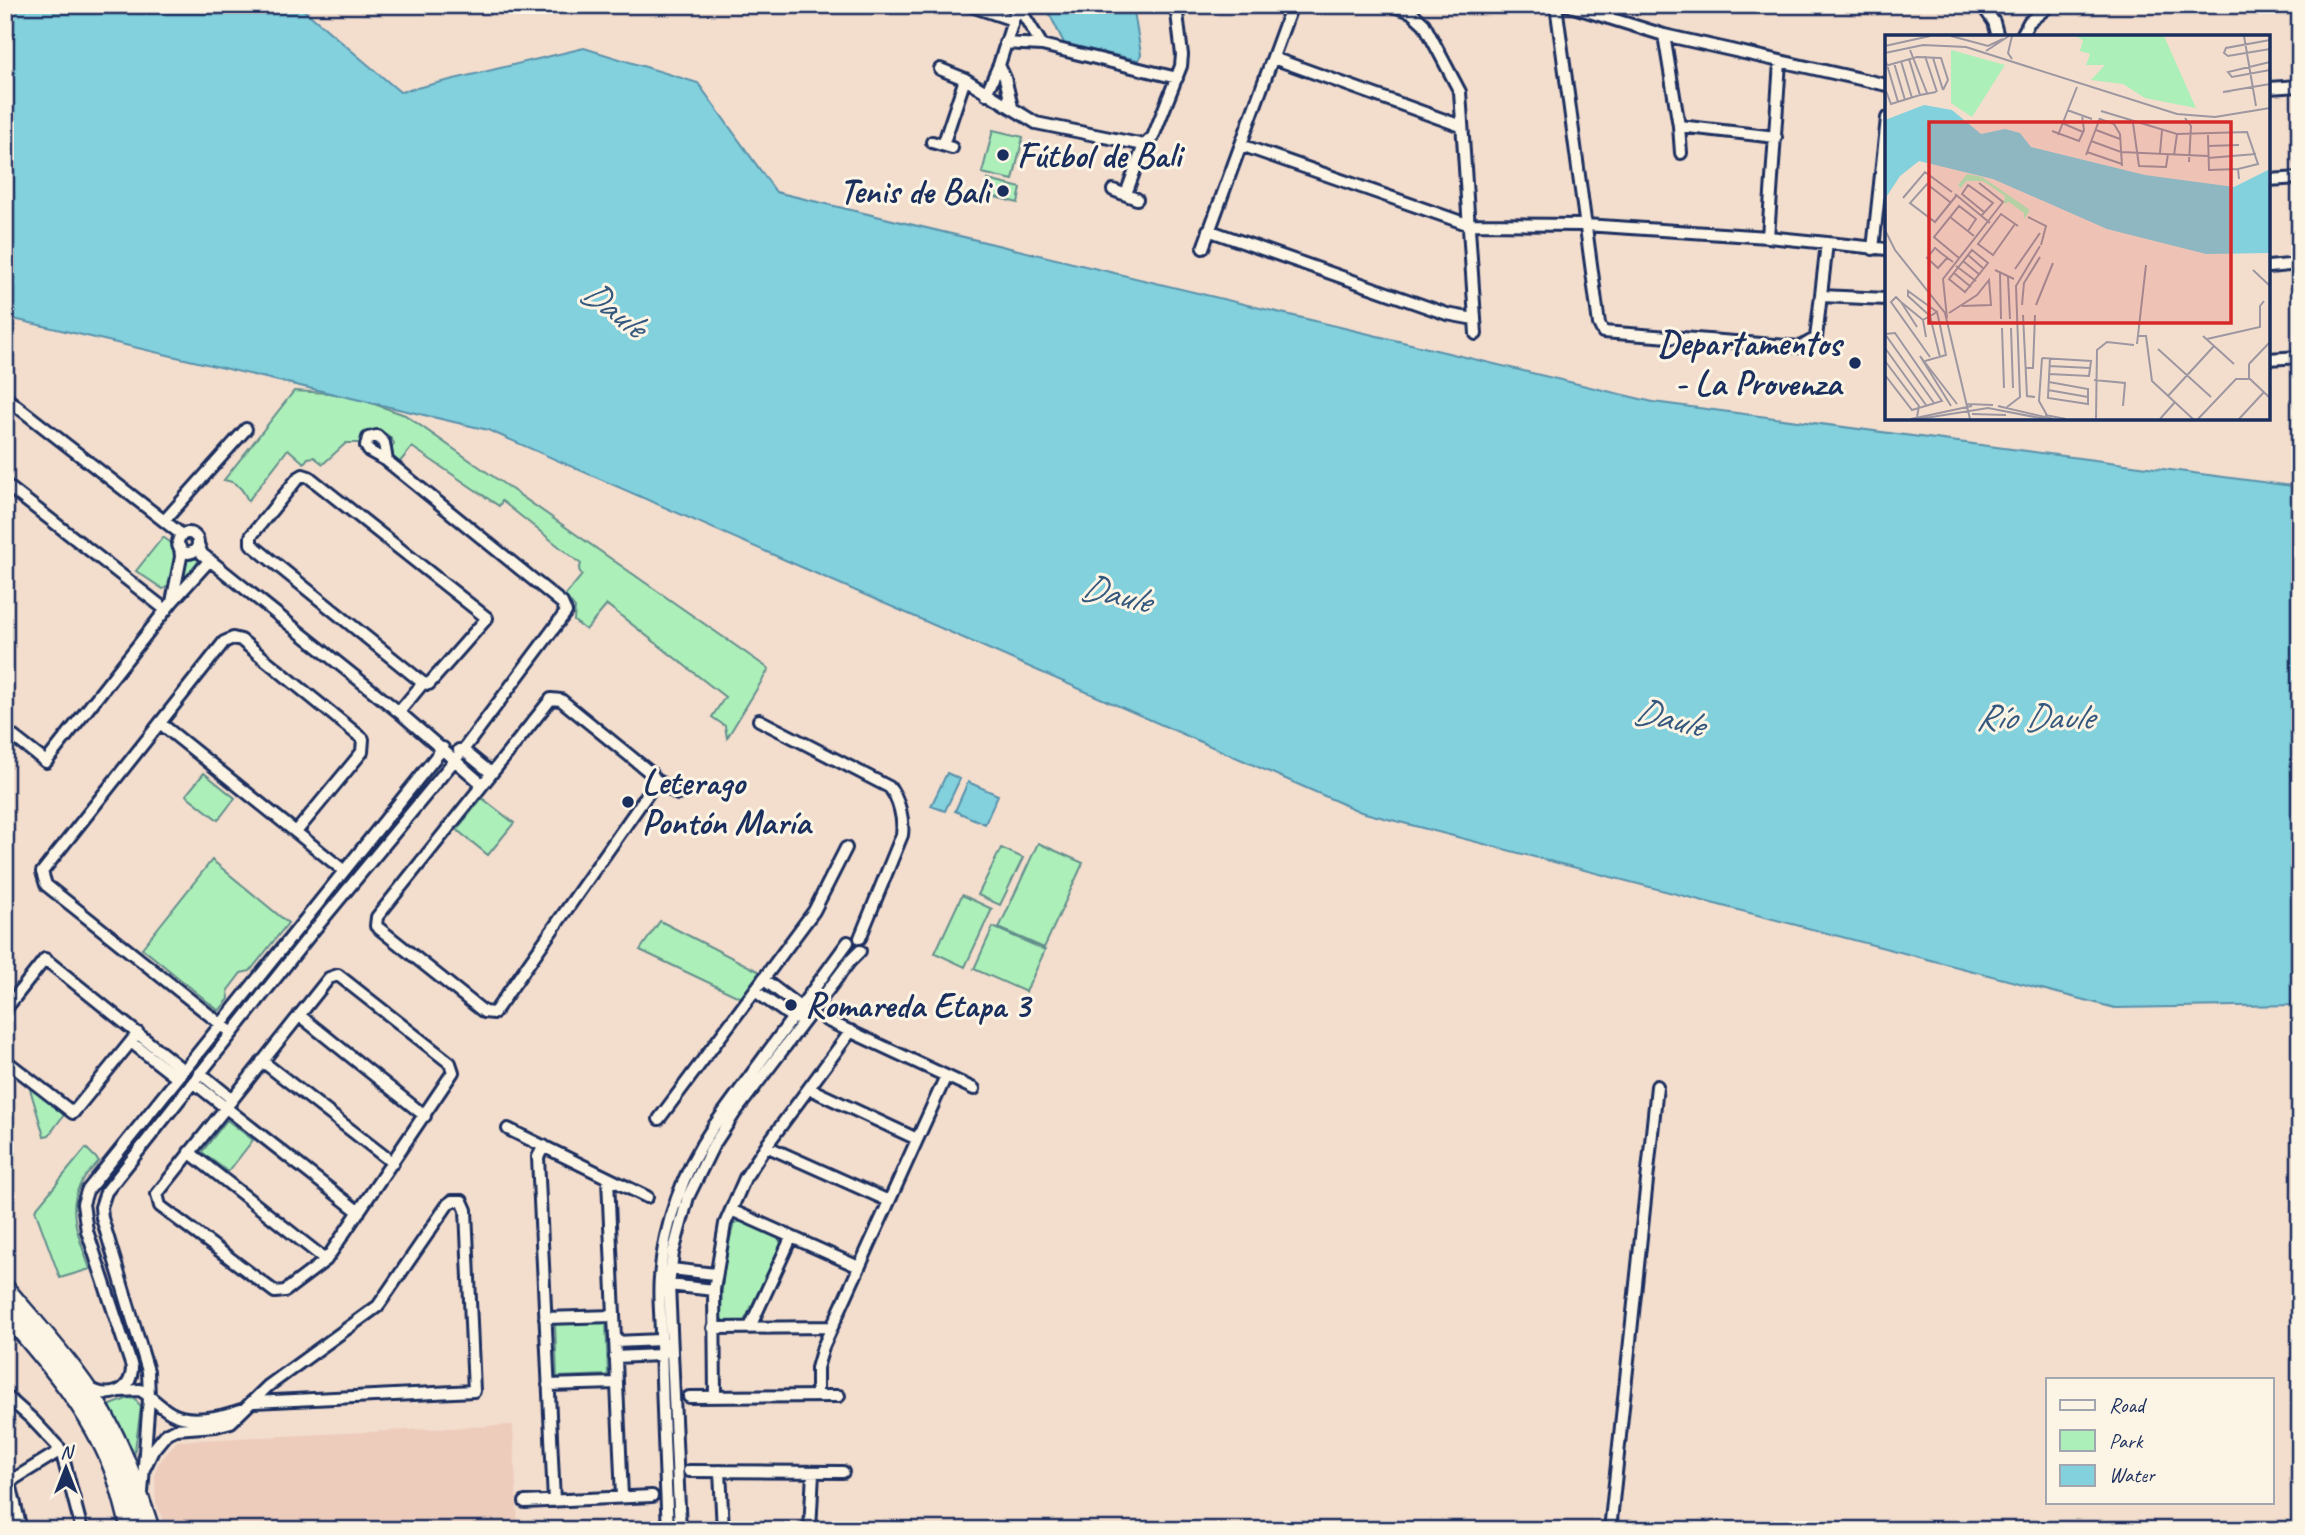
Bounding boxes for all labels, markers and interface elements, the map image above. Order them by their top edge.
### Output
inset map [1885,35,2270,420]
place label: Fútbol de Bali [1017,133,1185,178]
marker: Fútbol de Bali [995,147,1011,163]
place label: Tenis de Bali [840,169,993,214]
marker: Tenis de Bali [995,183,1011,199]
water label: Daule [572,268,660,351]
place label: Departamentos - La Provenza [1658,321,1845,406]
marker: Departamentos - La Provenza [1847,355,1863,371]
water label: Daule [1077,562,1160,625]
water label: Daule [1630,686,1713,749]
water label: Río Daule [1976,693,2098,740]
place label: Leterago Pontón María [642,760,814,845]
marker: Leterago Pontón María [620,794,636,810]
place label: Romareda Etapa 3 [805,983,1033,1028]
marker: Romareda Etapa 3 [783,997,799,1013]
legend [2046,1378,2274,1504]
text: Road [2109,1392,2148,1418]
text: Park [2109,1428,2144,1454]
north arrow [32,1434,102,1504]
text: N [60,1440,75,1464]
text: Water [2109,1462,2156,1488]

